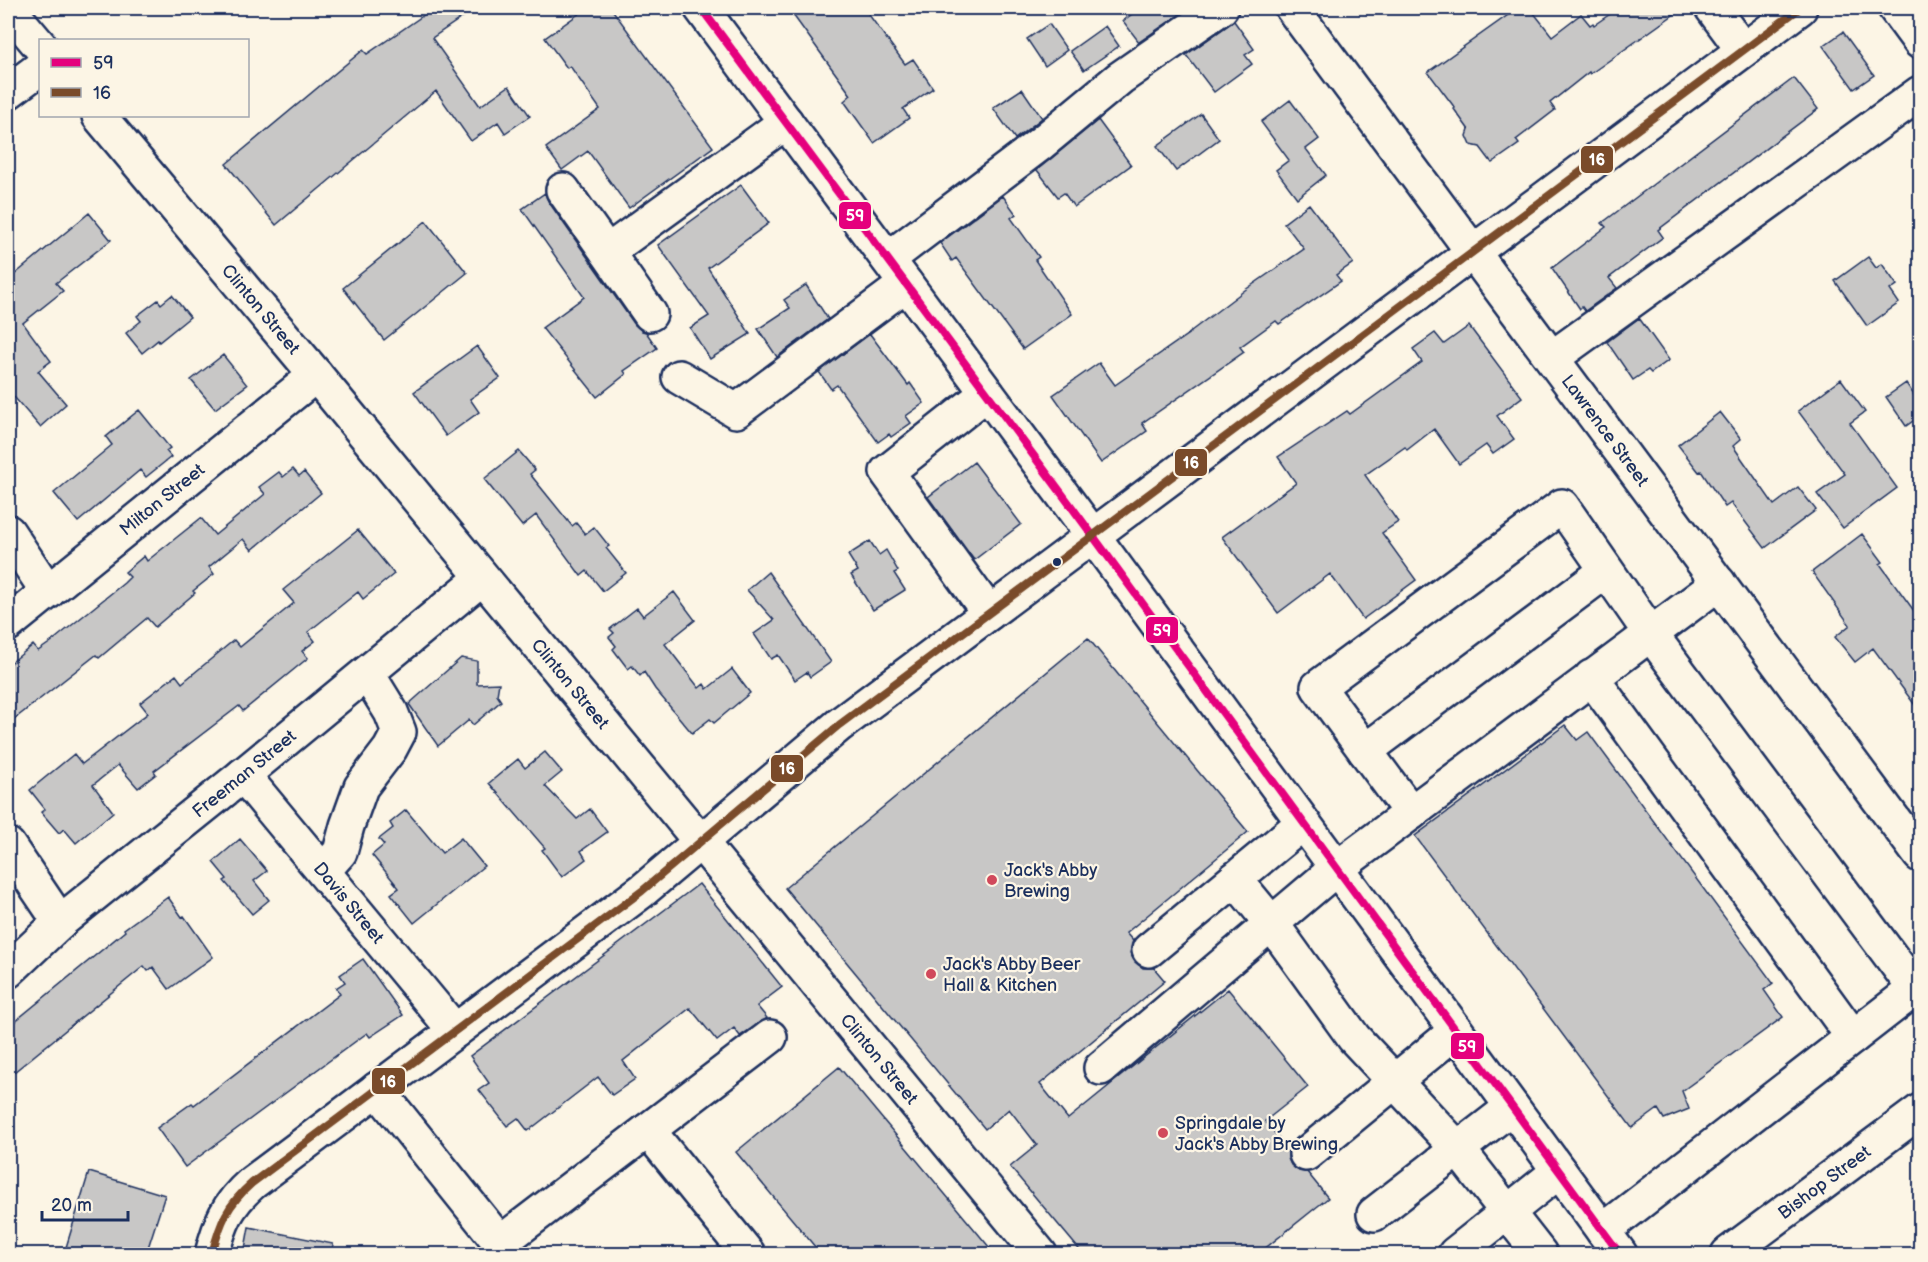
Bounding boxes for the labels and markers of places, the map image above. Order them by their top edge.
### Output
unlabelled marker [1051,556,1063,568]
place label: Jack's Abby Brewing [1004,860,1098,902]
marker: Jack's Abby Brewing [985,873,999,887]
place label: Jack's Abby Beer Hall & Kitchen [943,954,1081,996]
marker: Jack's Abby Beer Hall & Kitchen [924,967,938,981]
place label: Springdale by Jack's Abby Brewing [1175,1113,1338,1155]
marker: Springdale by Jack's Abby Brewing [1156,1126,1170,1140]

